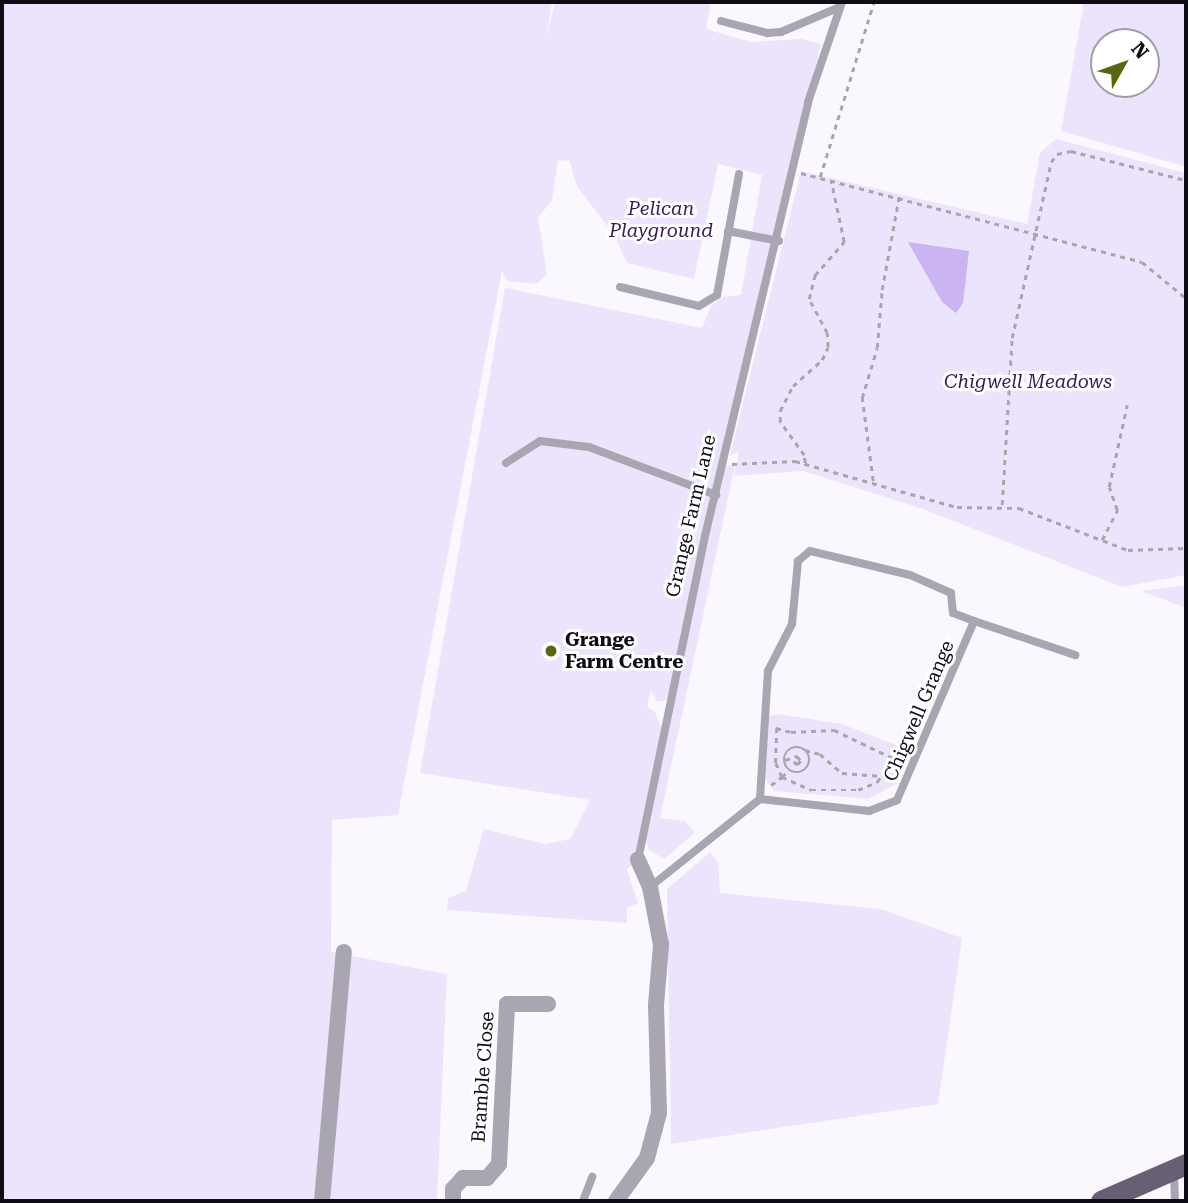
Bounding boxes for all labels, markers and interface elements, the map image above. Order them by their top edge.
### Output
north arrow [1090,28,1160,98]
text: N [1126,37,1153,63]
park label: Pelican Playground [609,198,713,242]
park label: Chigwell Meadows [944,371,1112,393]
street label: Grange Farm Lane [661,432,721,600]
place label: Grange Farm Centre [565,629,683,673]
street label: Chigwell Grange [879,637,959,785]
marker: Grange Farm Centre [543,643,559,659]
street label: Bramble Close [467,1011,499,1143]

